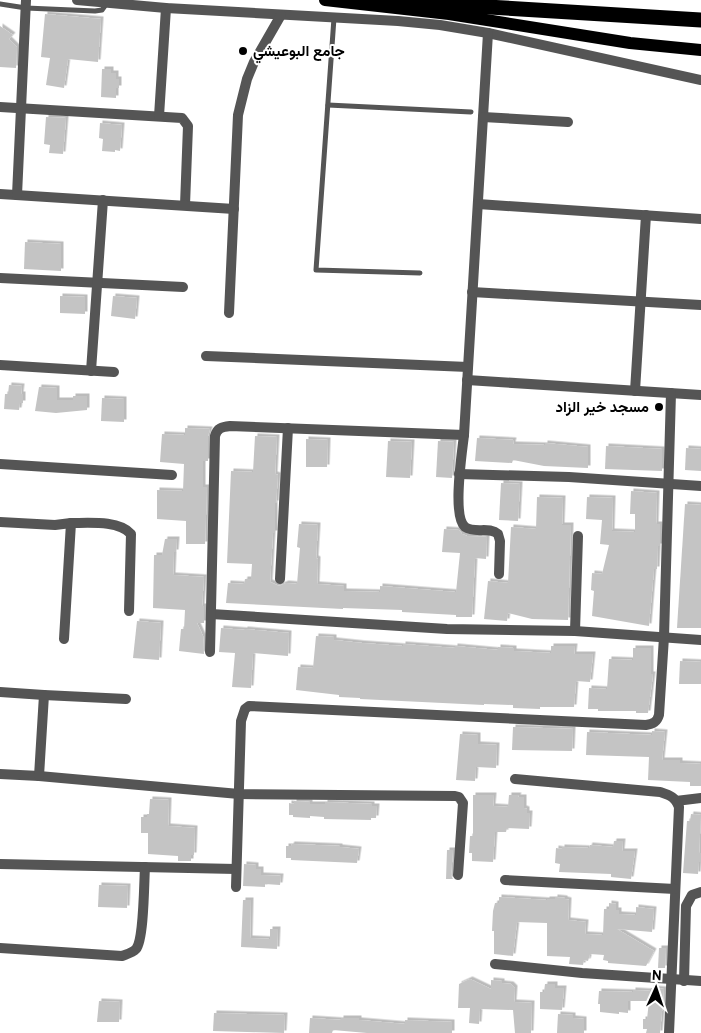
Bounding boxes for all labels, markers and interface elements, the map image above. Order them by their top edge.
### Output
place label: جامع البوعيشي [253,43,345,64]
marker: جامع البوعيشي [237,45,249,57]
place label: مسجد خير الزاد [556,399,649,418]
marker: مسجد خير الزاد [653,401,665,413]
north arrow [631,963,681,1013]
text: N [651,968,662,985]

